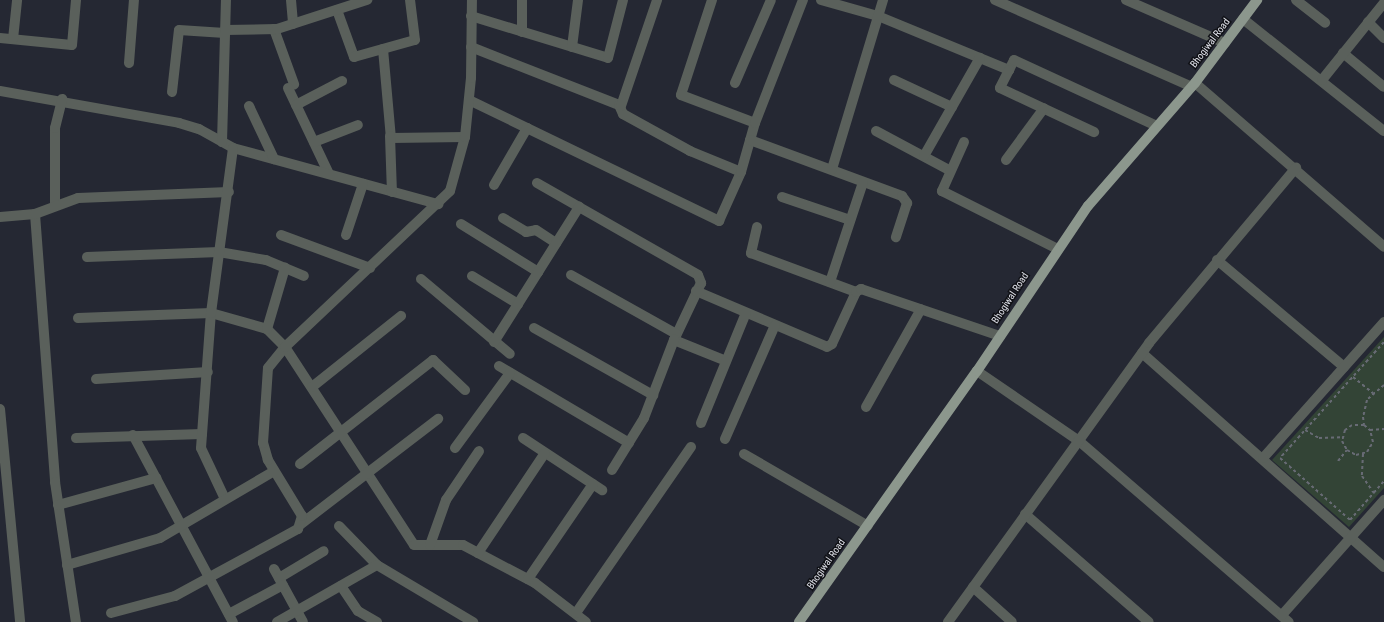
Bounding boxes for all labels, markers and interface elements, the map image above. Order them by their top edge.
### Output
street label: Bhogiwal Road [1188,16,1232,70]
street label: Bhogiwal Road [989,270,1031,326]
street label: Bhogiwal Road [804,537,848,591]

